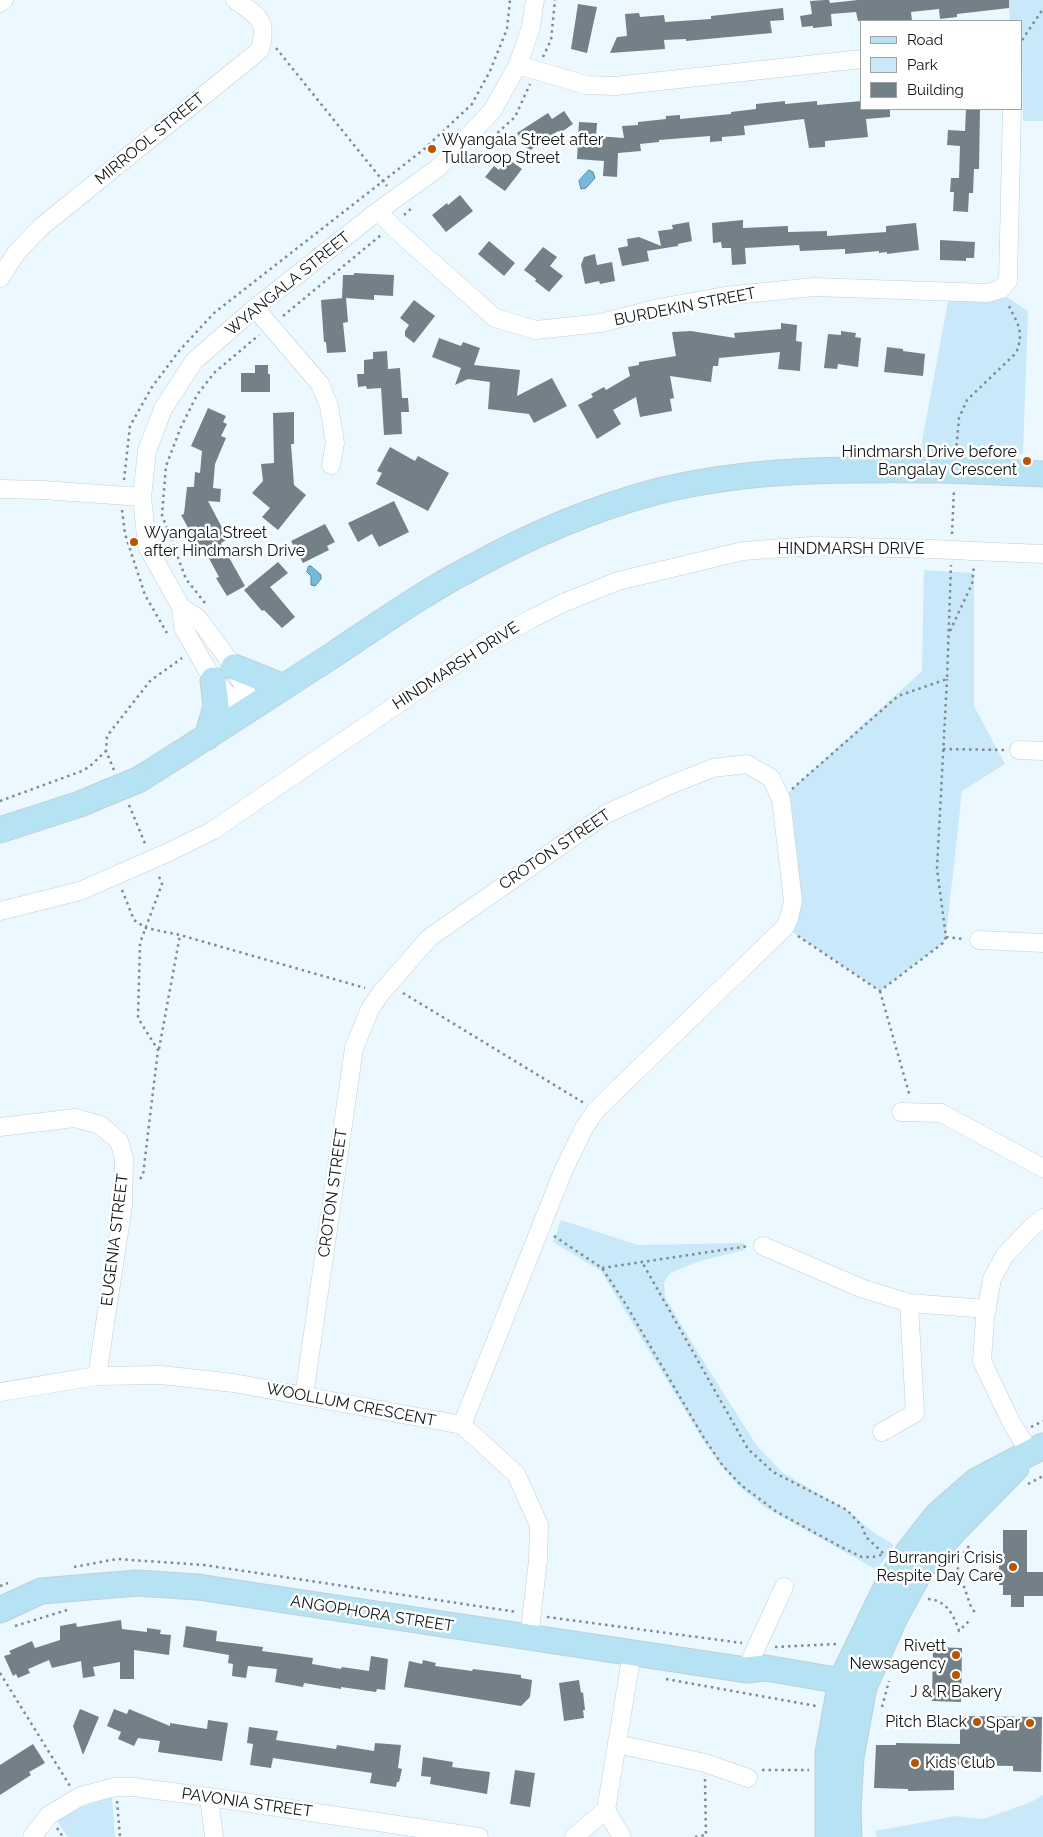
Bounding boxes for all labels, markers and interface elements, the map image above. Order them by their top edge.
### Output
legend [860,20,1023,110]
text: Road [907,31,943,49]
text: Park [907,56,938,74]
text: Building [907,81,964,99]
street label: MIRROOL STREET [91,89,209,189]
place label: Wyangala Street after Tullaroop Street [442,130,603,168]
marker: Wyangala Street after Tullaroop Street [426,143,438,155]
street label: WYANGALA STREET [222,228,354,340]
street label: BURDEKIN STREET [612,284,758,330]
place label: Hindmarsh Drive before Bangalay Crescent [842,442,1017,480]
marker: Hindmarsh Drive before Bangalay Crescent [1021,455,1033,467]
place label: Wyangala Street after Hindmarsh Drive [144,523,305,561]
marker: Wyangala Street after Hindmarsh Drive [128,536,140,548]
street label: HINDMARSH DRIVE [778,539,924,559]
street label: HINDMARSH DRIVE [389,618,523,714]
street label: CROTON STREET [496,806,614,894]
street label: CROTON STREET [314,1127,352,1259]
street label: EUGENIA STREET [97,1173,133,1307]
street label: WOOLLUM CRESCENT [265,1379,437,1431]
place label: Burrangiri Crisis Respite Day Care [877,1548,1003,1586]
marker: Burrangiri Crisis Respite Day Care [1007,1561,1019,1573]
street label: ANGOPHORA STREET [289,1592,455,1636]
place label: Rivett Newsagency [849,1636,946,1674]
marker: Rivett Newsagency [950,1649,962,1661]
marker: J & R Bakery [950,1669,962,1681]
place label: J & R Bakery [910,1682,1002,1702]
place label: Pitch Black [885,1712,967,1732]
place label: Spar [986,1713,1020,1733]
marker: Pitch Black [971,1716,983,1728]
marker: Spar [1024,1717,1036,1729]
place label: Kids Club [925,1753,995,1773]
marker: Kids Club [909,1757,921,1769]
street label: PAVONIA STREET [180,1784,314,1822]

